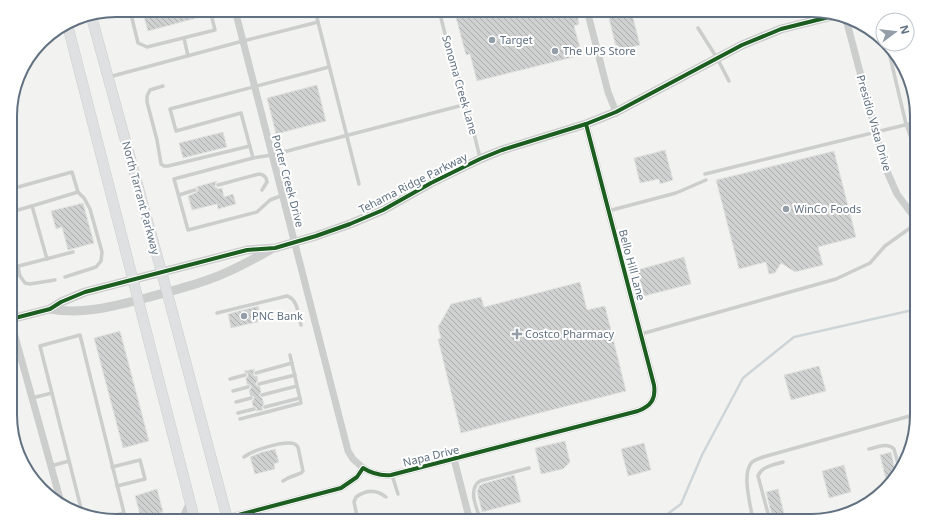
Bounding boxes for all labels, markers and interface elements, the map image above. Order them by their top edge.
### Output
north arrow [875,12,915,52]
text: N [897,23,914,36]
place label: Target [500,32,533,47]
street label: Sonoma Creek Lane [439,33,482,136]
marker: Target [487,35,497,45]
place label: The UPS Store [563,43,636,58]
marker: The UPS Store [550,46,560,56]
street label: Presidio Vista Drive [854,73,895,173]
street label: Porter Creek Drive [269,133,308,229]
street label: North Tarrant Parkway [119,139,164,257]
street label: Tehama Ridge Parkway [356,149,470,216]
place label: WinCo Foods [794,201,861,216]
marker: WinCo Foods [781,204,791,214]
street label: Bello Hill Lane [616,228,649,302]
place label: PNC Bank [252,308,303,323]
marker: PNC Bank [239,311,249,321]
place label: Costco Pharmacy [525,326,615,341]
marker: Costco Pharmacy [512,329,522,339]
street label: Napa Drive [401,441,461,470]

